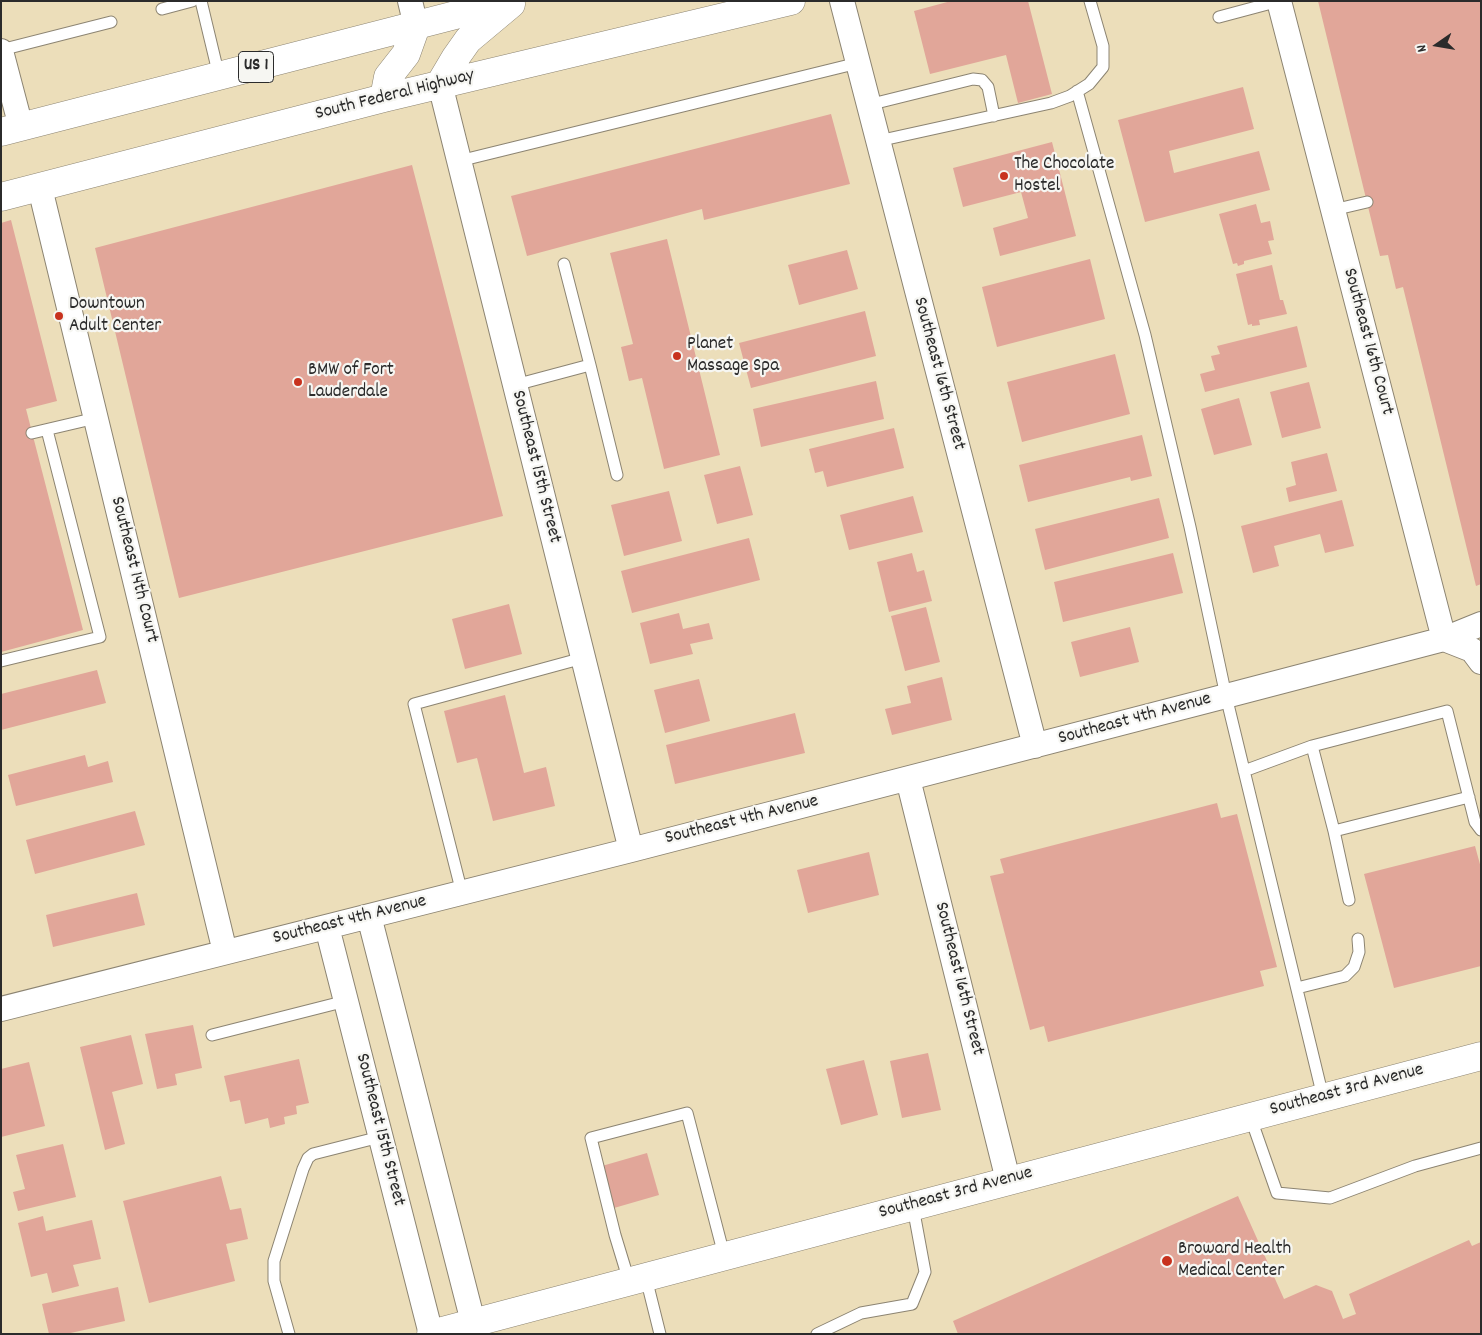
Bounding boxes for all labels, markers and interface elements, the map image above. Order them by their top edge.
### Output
north arrow [1412,20,1462,70]
text: N [1412,43,1433,54]
road number: US 1 [238,52,274,82]
street label: South Federal Highway [313,65,477,127]
place label: The Chocolate Hostel [1014,154,1114,198]
marker: The Chocolate Hostel [998,170,1010,182]
street label: Southeast 16th Court [1336,266,1398,418]
place label: Downtown Adult Center [69,294,161,338]
street label: Southeast 16th Street [907,295,969,453]
marker: Downtown Adult Center [53,310,65,322]
place label: Planet Massage Spa [687,334,779,378]
marker: Planet Massage Spa [671,350,683,362]
place label: BMW of Fort Lauderdale [308,360,394,404]
marker: BMW of Fort Lauderdale [292,376,304,388]
street label: Southeast 15th Street [505,388,565,546]
street label: Southeast 14th Court [104,495,162,645]
street label: Southeast 4th Avenue [1056,689,1214,751]
street label: Southeast 4th Avenue [663,791,821,851]
street label: Southeast 4th Avenue [271,891,429,951]
street label: Southeast 16th Street [928,900,988,1058]
street label: Southeast 15th Street [349,1051,409,1209]
street label: Southeast 3rd Avenue [1268,1060,1426,1122]
street label: Southeast 3rd Avenue [877,1163,1035,1225]
place label: Broward Health Medical Center [1178,1239,1291,1283]
marker: Broward Health Medical Center [1160,1254,1174,1268]

